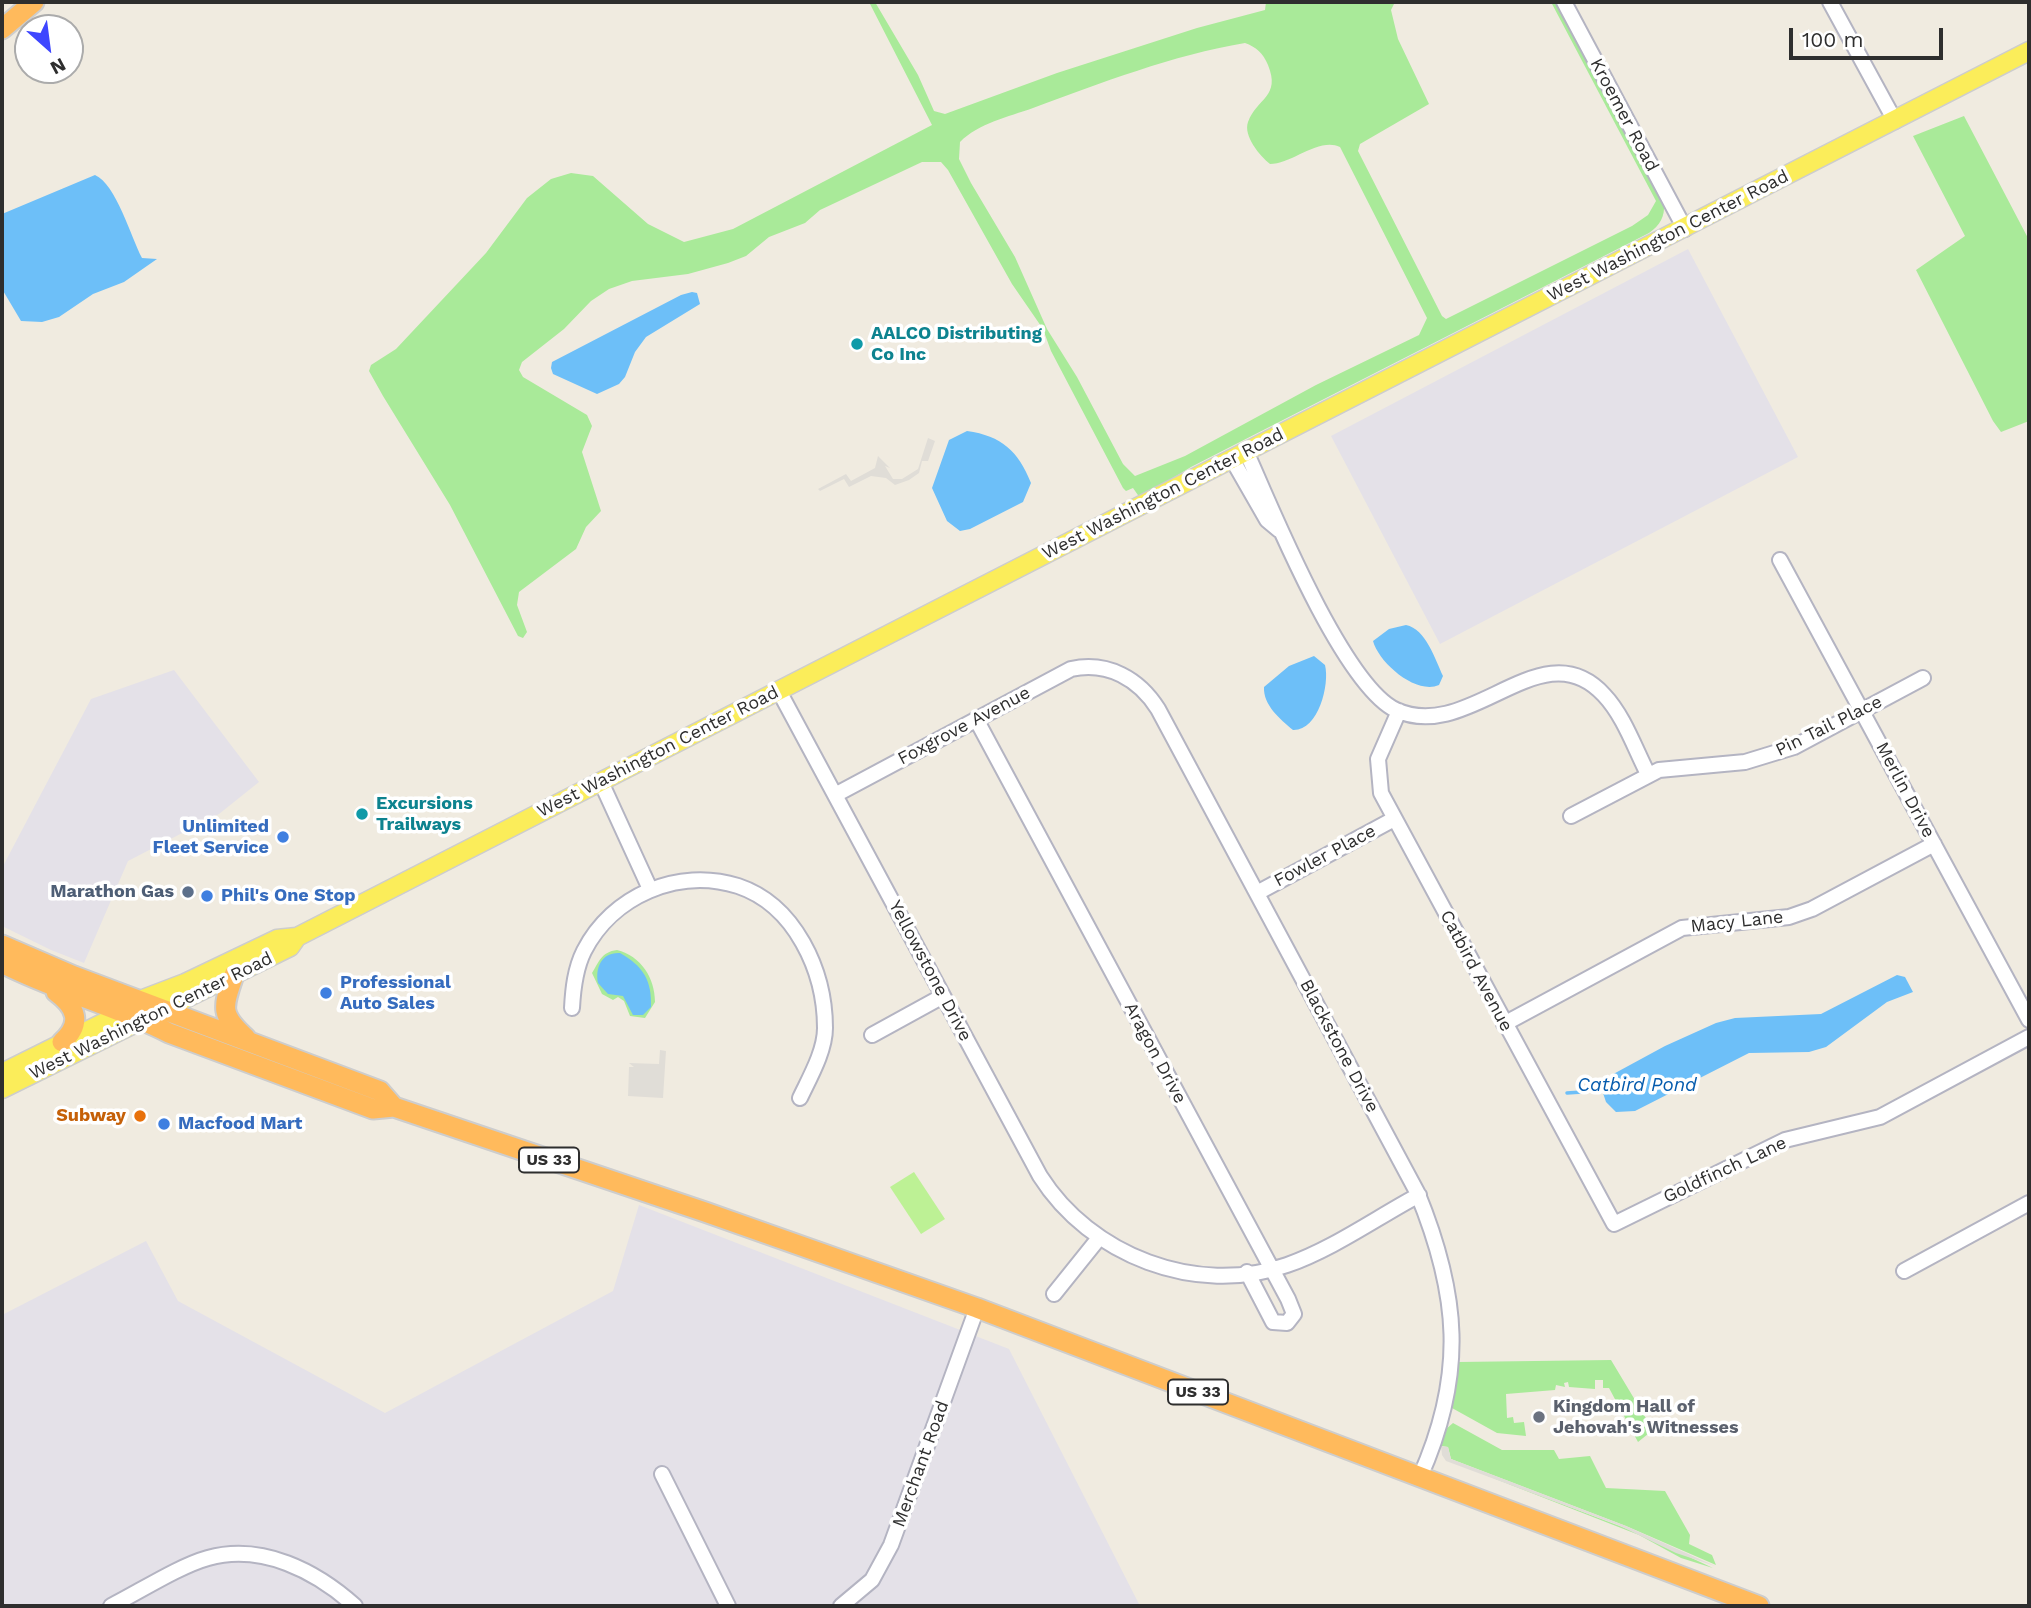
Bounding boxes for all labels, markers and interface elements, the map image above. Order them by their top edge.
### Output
north arrow [14,14,84,84]
scale bar [1793,14,1947,58]
text: 100 m [1802,27,1864,52]
text: N [47,53,70,80]
street label: Kroemer Road [1585,55,1663,175]
street label: West Washington Center Road [1544,166,1792,306]
place label: AALCO Distributing Co Inc [871,323,1042,366]
marker: AALCO Distributing Co Inc [849,336,865,352]
street label: West Washington Center Road [1039,424,1287,564]
street label: West Washington Center Road [534,682,782,822]
street label: Foxgrove Avenue [894,682,1034,770]
street label: Pin Tail Place [1772,691,1886,761]
street label: Merlin Drive [1871,738,1939,842]
place label: Excursions Trailways [376,793,473,836]
marker: Excursions Trailways [354,806,370,822]
place label: Unlimited Fleet Service [153,816,269,858]
street label: Fowler Place [1270,820,1380,892]
marker: Unlimited Fleet Service [275,829,291,845]
place label: Marathon Gas [50,881,174,903]
marker: Marathon Gas [180,884,196,900]
place label: Phil's One Stop [221,885,355,907]
marker: Phil's One Stop [199,888,215,904]
street label: Yellowstone Drive [884,897,976,1045]
street label: Macy Lane [1690,906,1784,938]
street label: Catbird Avenue [1435,907,1517,1035]
street label: West Washington Center Road [26,948,276,1084]
place label: Professional Auto Sales [340,972,451,1014]
street label: Blackstone Drive [1295,976,1383,1116]
marker: Professional Auto Sales [318,985,334,1001]
street label: Aragon Drive [1119,999,1191,1107]
water label: Catbird Pond [1577,1074,1697,1096]
place label: Subway [56,1105,126,1127]
marker: Subway [132,1108,148,1124]
place label: Macfood Mart [178,1113,302,1135]
marker: Macfood Mart [156,1116,172,1132]
street label: Goldfinch Lane [1660,1132,1790,1208]
road number: US 33 [519,1148,579,1172]
road number: US 33 [1168,1380,1228,1404]
place label: Kingdom Hall of Jehovah's Witnesses [1553,1396,1739,1438]
street label: Merchant Road [888,1398,954,1530]
marker: Kingdom Hall of Jehovah's Witnesses [1531,1409,1547,1425]

